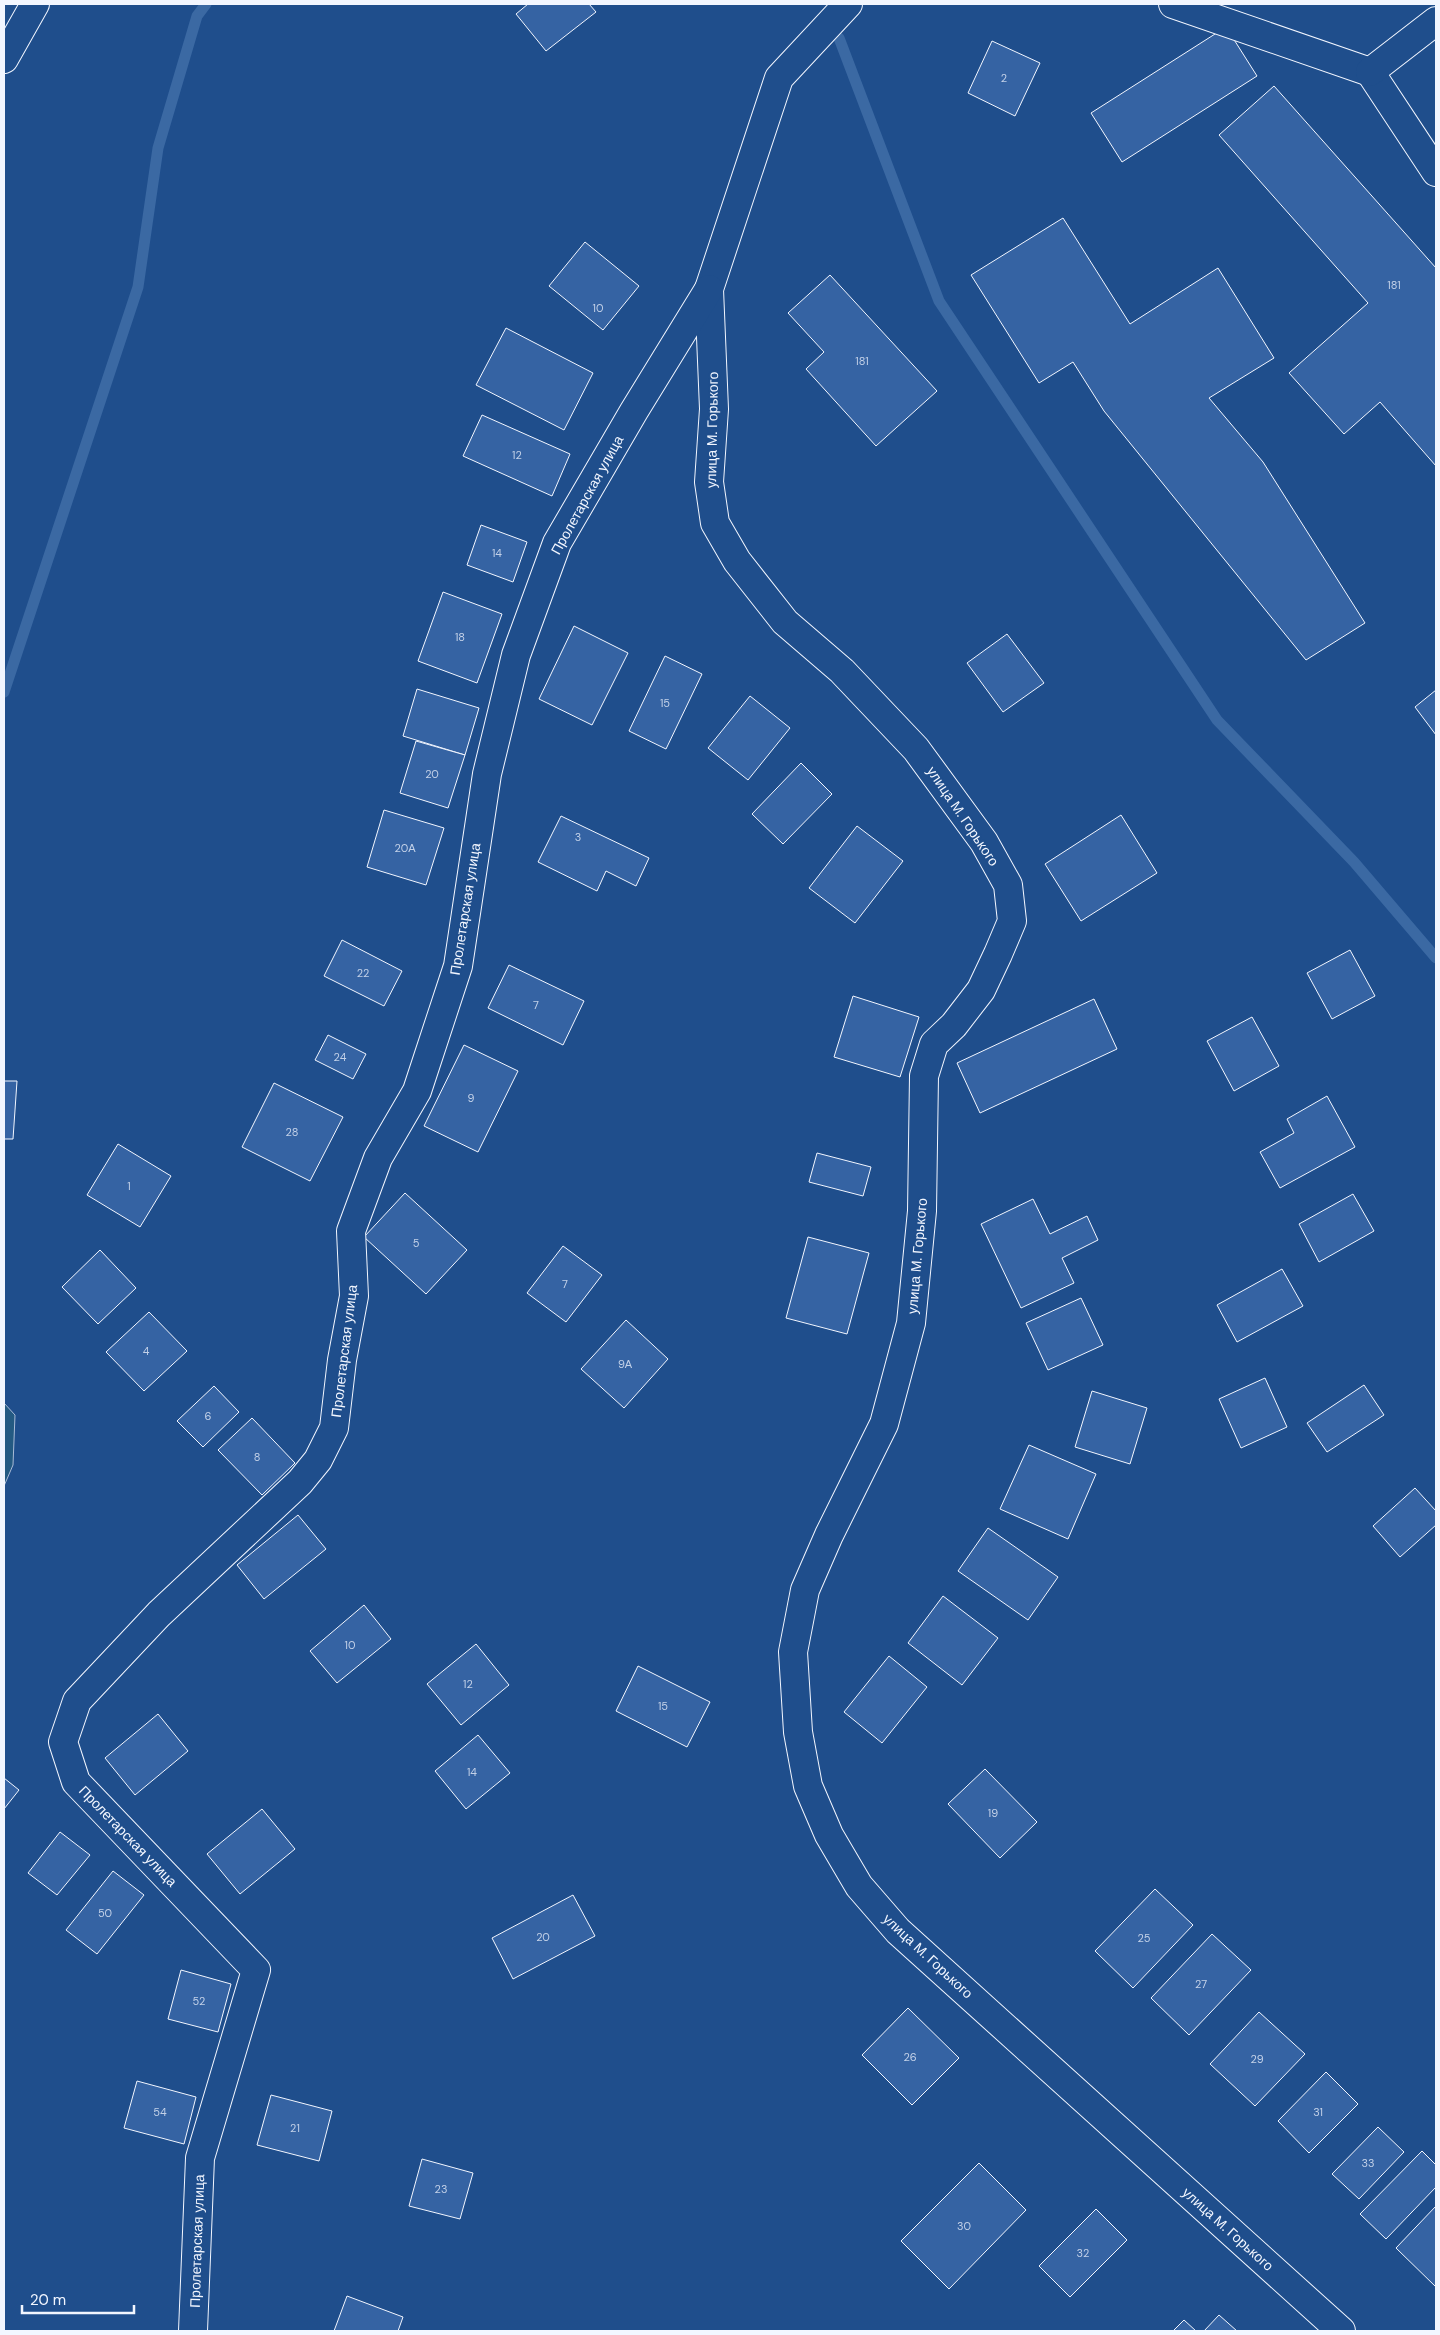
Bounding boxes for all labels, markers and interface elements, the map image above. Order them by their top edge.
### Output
house number: 2 [1001,71,1007,85]
house number: 181 [1387,278,1401,292]
house number: 10 [593,301,603,315]
house number: 181 [855,354,869,368]
street label: улица М. Горького [702,371,722,488]
street label: Пролетарская улица [547,432,627,558]
house number: 12 [512,448,522,462]
house number: 14 [492,546,502,560]
house number: 18 [455,630,465,644]
house number: 15 [660,696,670,710]
street label: улица М. Горького [923,763,1003,870]
house number: 20 [425,767,439,781]
house number: 3 [575,830,581,844]
house number: 20А [394,841,416,855]
street label: Пролетарская улица [446,841,484,976]
house number: 22 [357,966,369,980]
house number: 7 [533,998,539,1012]
house number: 24 [334,1050,347,1064]
house number: 9 [468,1091,475,1105]
house number: 28 [286,1125,298,1139]
house number: 1 [127,1179,131,1193]
street label: улица М. Горького [903,1197,931,1315]
house number: 5 [413,1236,420,1250]
house number: 7 [562,1277,568,1291]
street label: Пролетарская улица [327,1283,361,1418]
house number: 4 [143,1344,150,1358]
house number: 9А [618,1357,633,1371]
house number: 6 [205,1409,212,1423]
house number: 8 [254,1450,260,1464]
house number: 10 [345,1638,355,1652]
house number: 12 [463,1677,473,1691]
house number: 15 [658,1699,668,1713]
house number: 14 [467,1765,477,1779]
street label: Пролетарская улица [75,1782,181,1890]
house number: 19 [988,1806,998,1820]
house number: 50 [98,1906,112,1920]
street label: улица М. Горького [879,1910,977,2002]
house number: 20 [536,1930,550,1944]
house number: 25 [1137,1931,1151,1945]
house number: 27 [1195,1977,1207,1991]
house number: 52 [193,1994,205,2008]
house number: 26 [903,2050,917,2064]
house number: 29 [1250,2052,1264,2066]
house number: 54 [153,2105,167,2119]
house number: 31 [1313,2105,1323,2119]
house number: 21 [290,2121,300,2135]
house number: 33 [1361,2156,1375,2170]
street label: Пролетарская улица [186,2174,208,2308]
house number: 23 [435,2182,447,2196]
street label: улица М. Горького [1179,2183,1277,2275]
house number: 30 [957,2219,971,2233]
house number: 32 [1077,2246,1089,2260]
scale bar [22,2282,135,2314]
text: 20 m [30,2290,66,2310]

